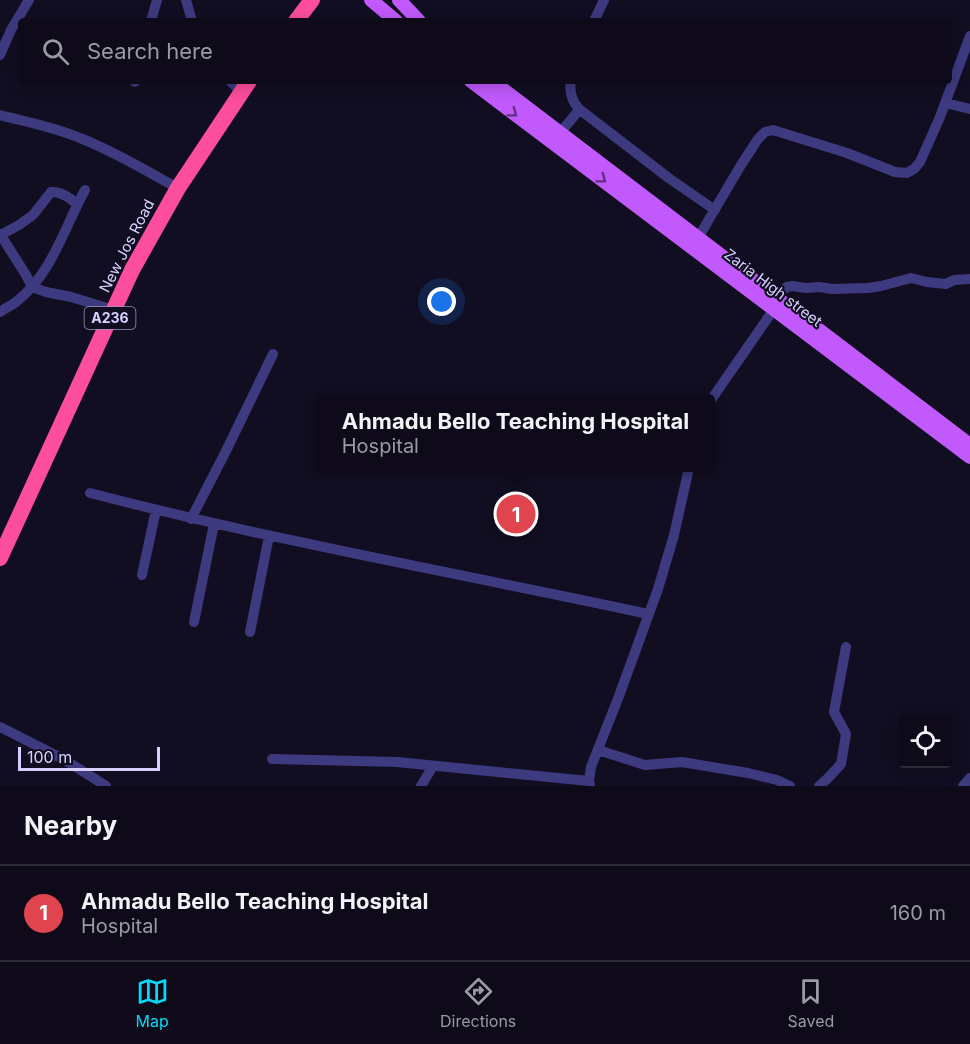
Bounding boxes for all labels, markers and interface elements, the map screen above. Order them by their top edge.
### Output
search box [18,18,952,84]
icon: search [39,35,72,68]
text: Search here [87,38,213,64]
one-way arrow [506,105,517,116]
one-way arrow [595,172,606,183]
street label: New Jos Road [95,196,158,296]
street label: Zaria High street [721,245,826,331]
your location [427,287,456,316]
road number: A236 [84,307,136,329]
popup [316,394,715,472]
text: Ahmadu Bello Teaching Hospital [342,408,689,434]
text: Hospital [342,434,419,458]
pin: 1 [496,492,536,536]
map controls [898,714,952,768]
button: locate [898,714,952,768]
scale bar [18,744,160,772]
text: 100 m [27,747,72,767]
text: Nearby [24,810,117,841]
text: Ahmadu Bello Teaching Hospital [81,888,428,914]
text: 1 [39,901,48,925]
text: 160 m [890,901,946,925]
text: Hospital [81,914,158,938]
tab: Map [136,975,169,1031]
tab: Directions [440,975,516,1031]
tab: Saved [788,975,834,1031]

